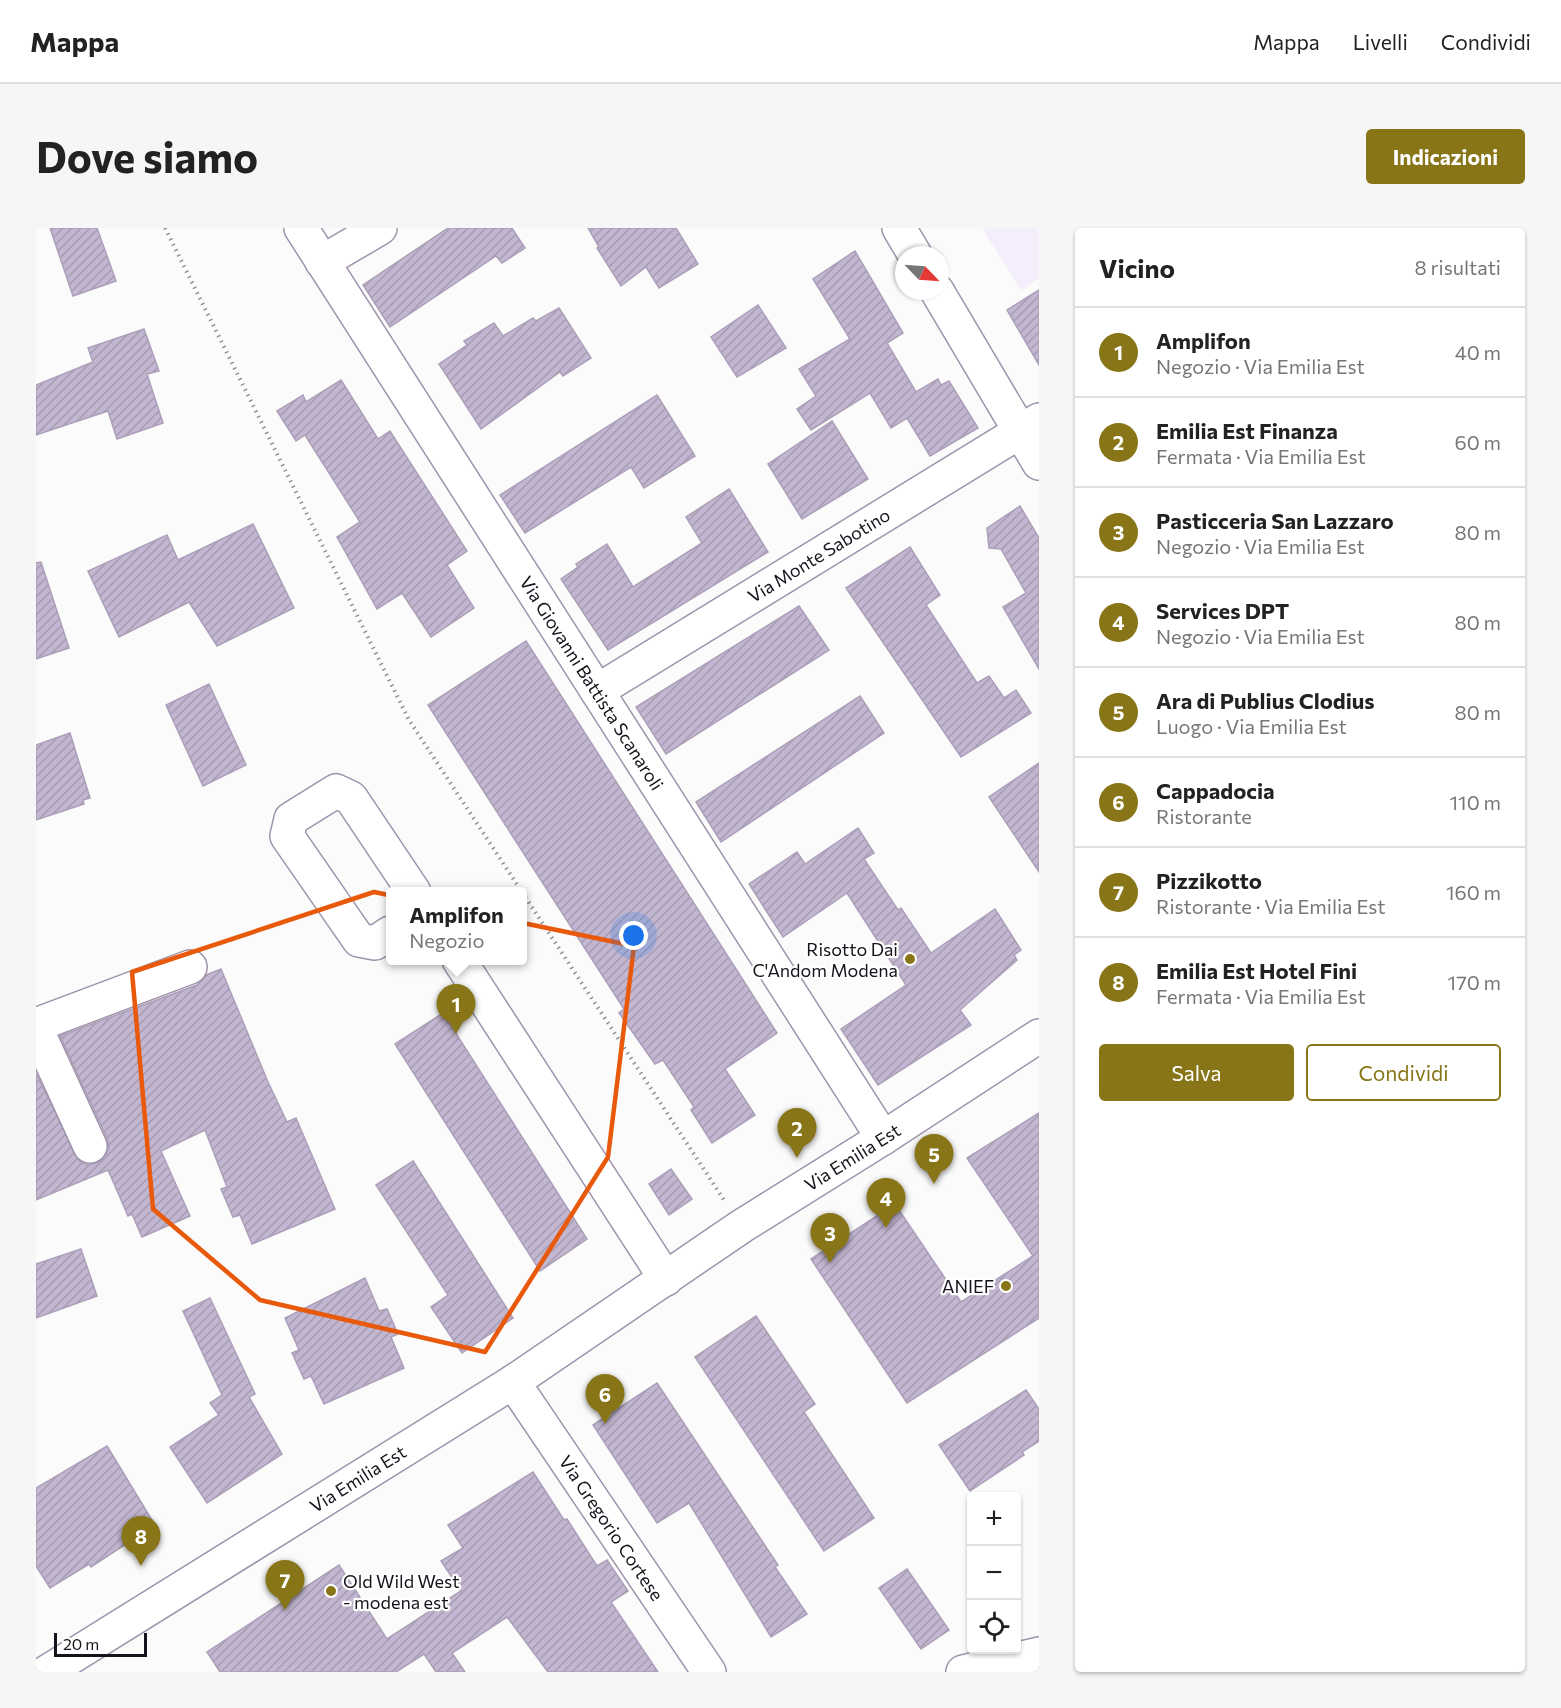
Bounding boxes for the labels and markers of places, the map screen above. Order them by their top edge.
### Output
place label: Risotto Dai C'Andom Modena [752,938,898,981]
marker: Risotto Dai C'Andom Modena [903,952,917,966]
pin: 1 [436,984,476,1034]
pin: 2 [778,1108,816,1158]
pin: 5 [914,1134,954,1184]
pin: 4 [866,1178,906,1228]
pin: 3 [810,1214,850,1263]
place label: ANIEF [942,1275,994,1297]
marker: ANIEF [999,1279,1013,1293]
pin: 6 [586,1374,624,1424]
pin: 8 [122,1516,160,1566]
pin: 7 [266,1560,304,1610]
place label: Old Wild West - modena est [343,1570,460,1613]
marker: Old Wild West - modena est [324,1584,338,1598]

